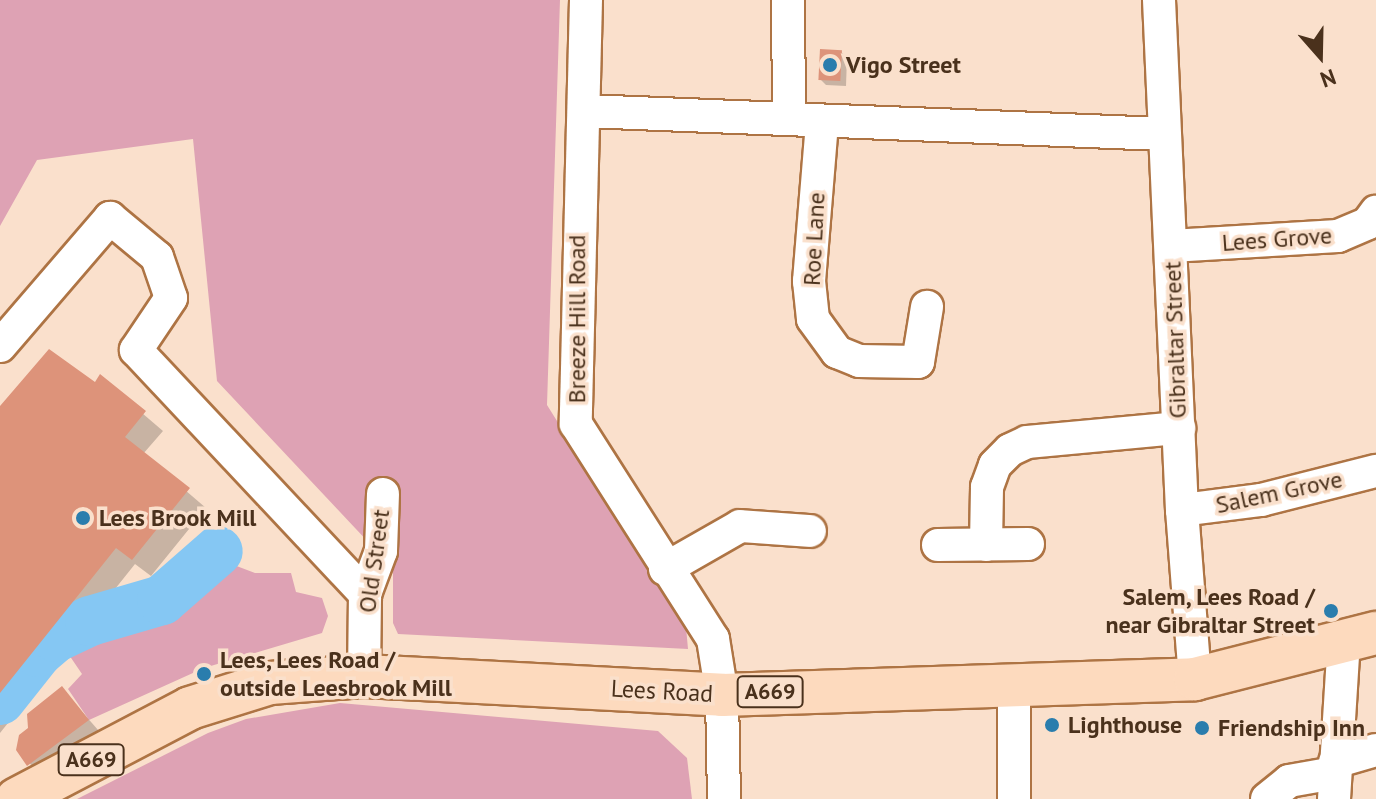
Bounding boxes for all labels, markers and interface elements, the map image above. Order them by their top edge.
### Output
north arrow [1280,16,1360,96]
place label: Vigo Street [846,51,961,79]
marker: Vigo Street [821,56,839,74]
text: N [1317,63,1340,94]
street label: Roe Lane [797,191,831,287]
street label: Lees Grove [1221,221,1333,257]
street label: Breeze Hill Road [563,235,591,403]
street label: Gibraltar Street [1158,261,1192,419]
street label: Salem Grove [1213,465,1345,519]
place label: Lees Brook Mill [99,504,257,532]
street label: Old Street [353,507,395,615]
marker: Lees Brook Mill [74,509,92,527]
place label: Salem, Lees Road / near Gibraltar Street [1105,583,1315,639]
marker: Salem, Lees Road / near Gibraltar Street [1322,602,1340,620]
place label: Lees, Lees Road / outside Leesbrook Mill [220,646,453,702]
marker: Lees, Lees Road / outside Leesbrook Mill [195,665,213,683]
street label: Lees Road [610,674,714,708]
road number: A669 [736,674,804,710]
place label: Lighthouse [1068,711,1182,739]
place label: Friendship Inn [1218,714,1365,742]
marker: Lighthouse [1043,716,1061,734]
marker: Friendship Inn [1193,719,1211,737]
road number: A669 [57,742,125,778]

